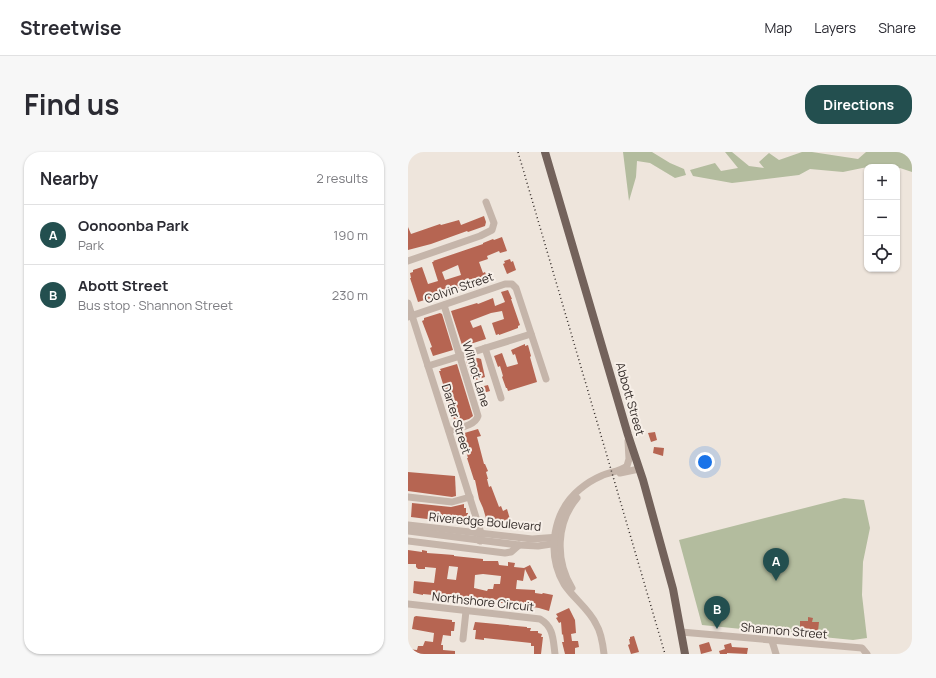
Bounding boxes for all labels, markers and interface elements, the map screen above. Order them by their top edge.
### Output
text: Streetwise [20,15,122,41]
text: Map [764,18,792,37]
text: Layers [814,18,856,37]
text: Share [878,18,916,37]
text: Find us [24,85,119,123]
button: Directions [805,85,912,124]
map controls [864,164,900,272]
button: + [864,164,900,200]
text: Nearby [40,167,98,190]
text: 2 results [316,169,368,187]
button: − [864,200,900,236]
text: Oonoonba Park [78,215,189,236]
text: A [49,226,57,244]
text: 190 m [333,226,368,244]
text: Park [78,236,104,254]
button: locate [864,236,900,272]
street label: Colvin Street [422,268,496,307]
text: Abott Street [78,275,168,296]
text: B [49,286,57,304]
text: 230 m [332,286,368,304]
text: Bus stop · Shannon Street [78,296,233,314]
street label: Wilmot Lane [458,339,495,409]
street label: Abbott Street [612,360,649,438]
street label: Darter Street [438,382,475,456]
your location [695,452,715,472]
street label: Riveredge Boulevard [428,508,542,535]
pin: A [763,548,789,581]
street label: Northshore Circuit [431,588,535,615]
pin: B [704,596,730,629]
street label: Shannon Street [740,618,828,643]

